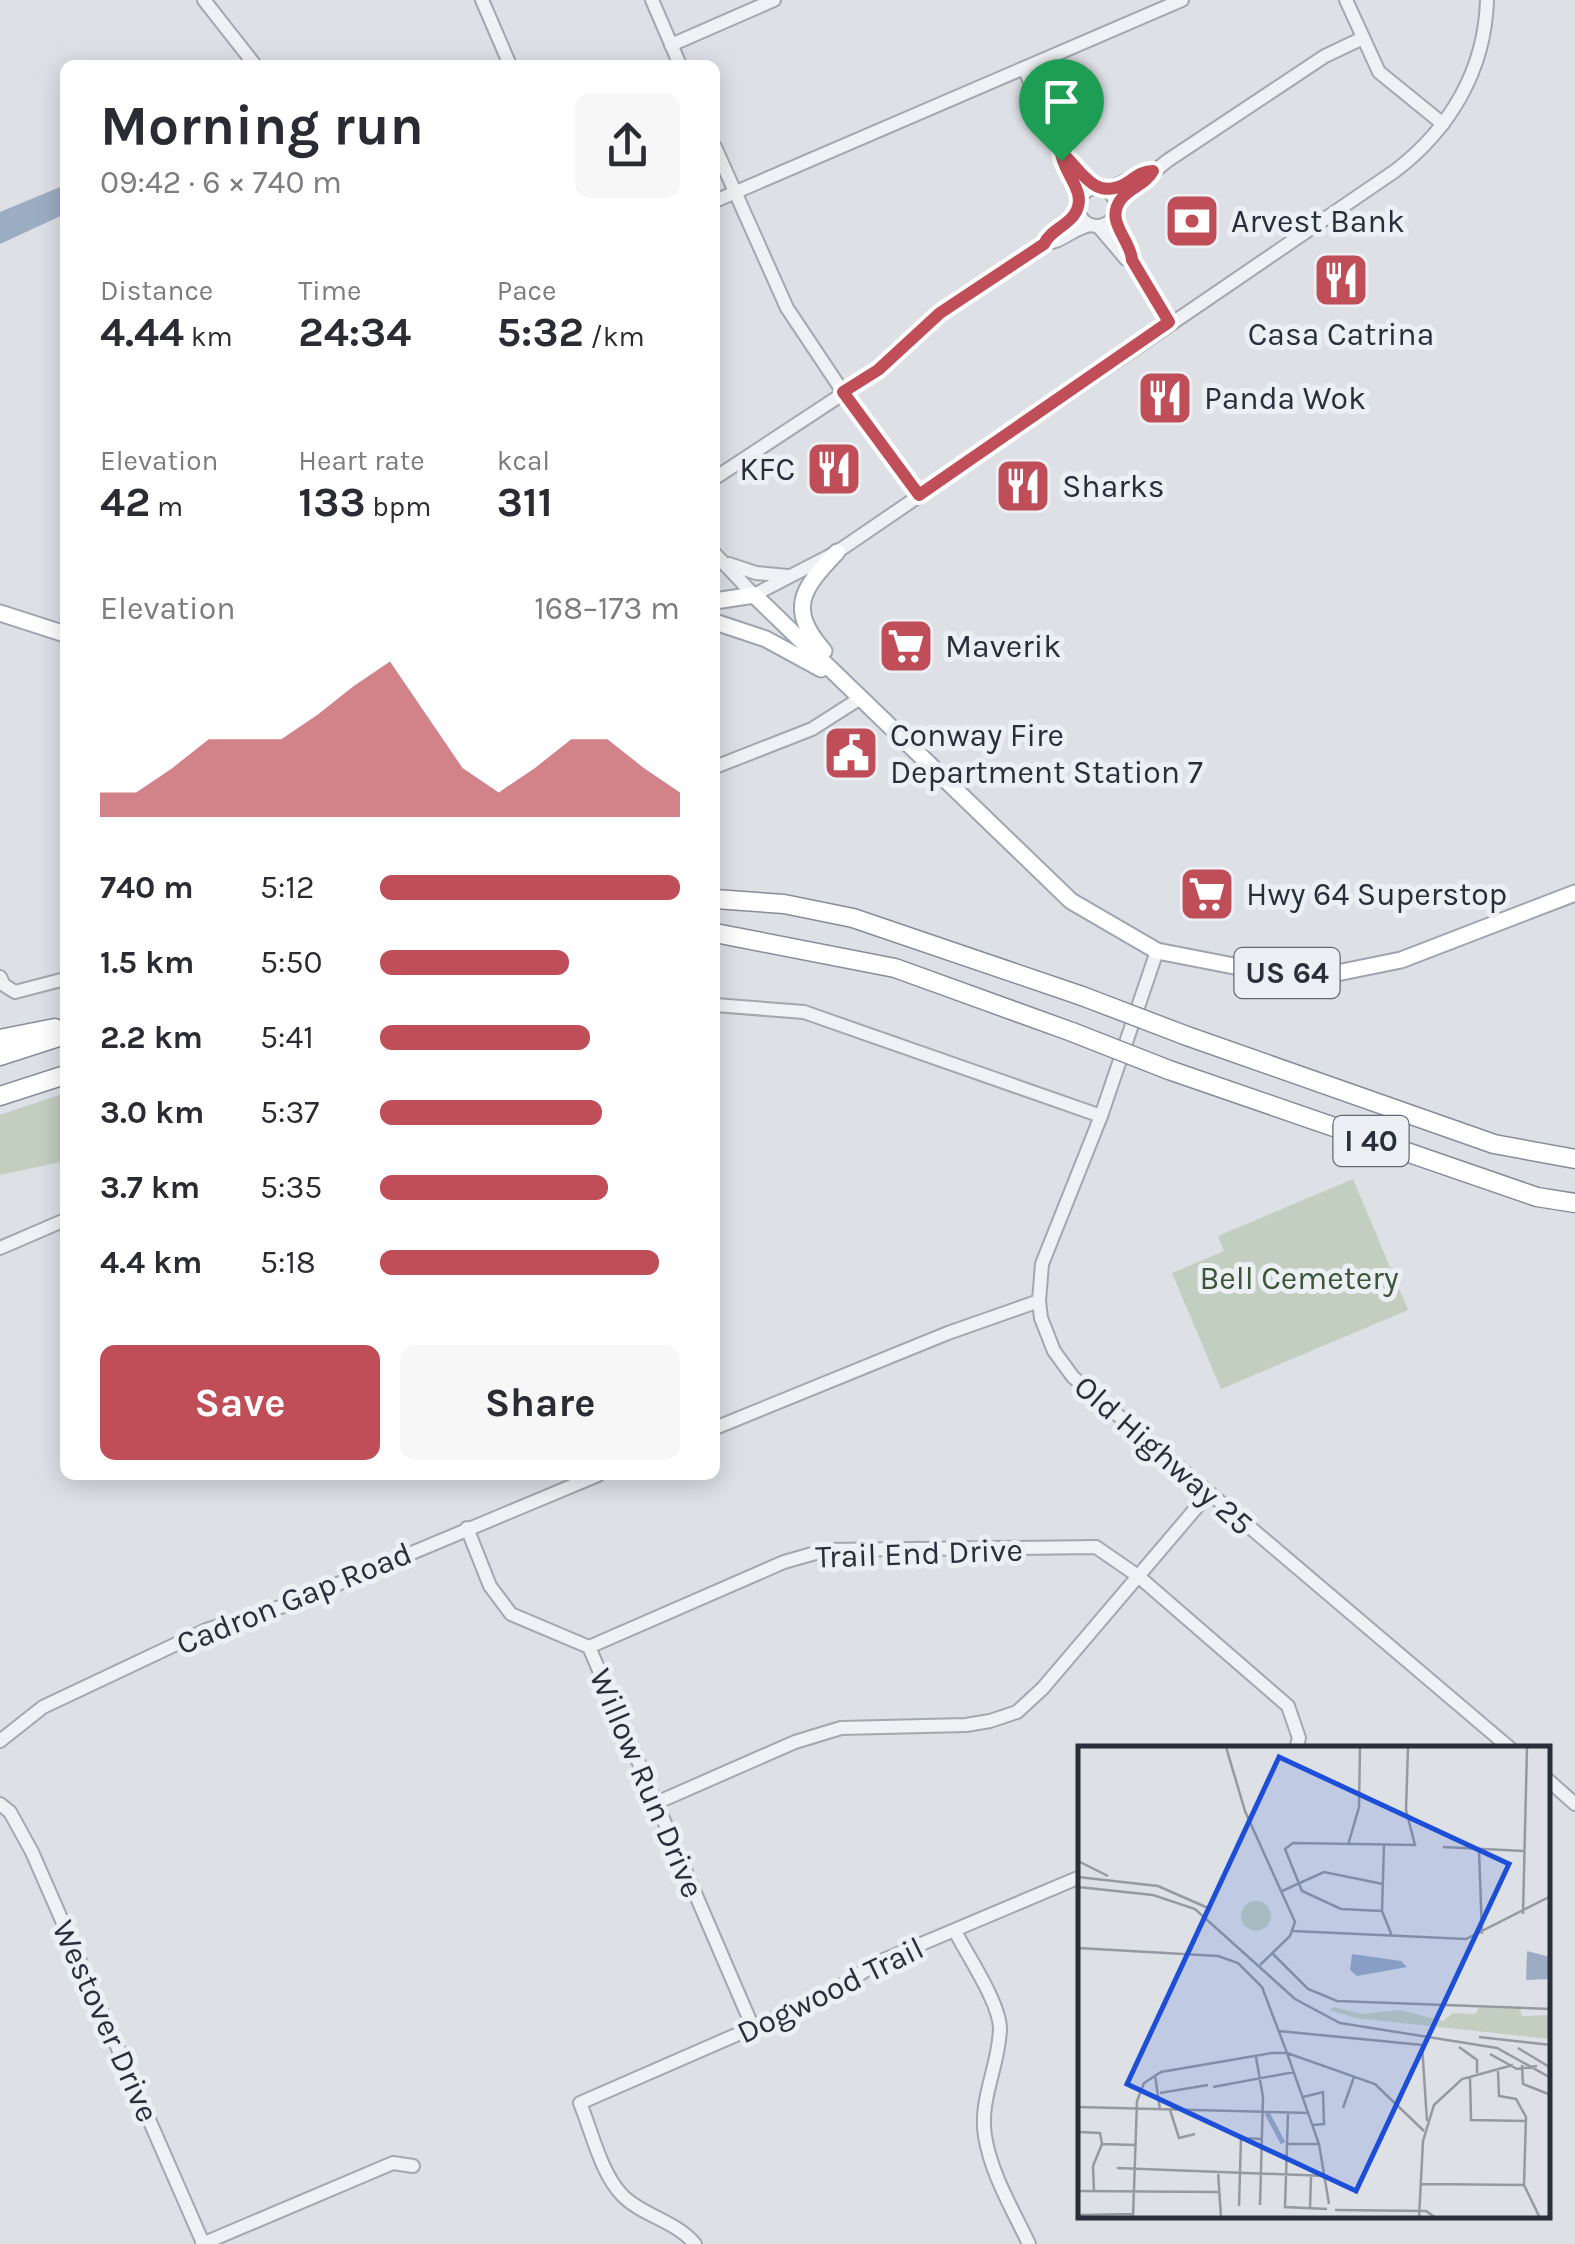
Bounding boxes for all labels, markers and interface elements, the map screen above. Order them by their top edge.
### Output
pin [1019,59,1104,162]
icon: arrive [1034,74,1089,129]
button: share [575,93,680,198]
text: Morning run [100,94,424,158]
text: 09:42 · 6 × 740 m [100,164,342,201]
bank icon: Arvest Bank [1162,191,1222,251]
place label: Arvest Bank [1231,203,1405,240]
restaurant icon: Casa Catrina [1311,250,1371,310]
text: Distance [100,274,213,307]
text: Time [298,274,361,307]
text: Pace [497,274,556,307]
text: 4.44 [100,307,184,357]
text: 24:34 [298,307,411,357]
text: 5:32 [497,307,584,357]
place label: Casa Catrina [1248,316,1434,353]
text: km [184,320,233,353]
text: /km [584,320,645,353]
restaurant icon: Panda Wok [1135,368,1195,428]
place label: Panda Wok [1204,380,1366,417]
restaurant icon: KFC [804,439,864,499]
text: Elevation [100,444,219,477]
text: Heart rate [298,444,425,477]
text: kcal [497,444,550,477]
place label: KFC [739,451,795,488]
restaurant icon: Sharks [993,456,1053,516]
place label: Sharks [1062,468,1165,505]
text: 42 [100,477,150,527]
text: 133 [298,477,366,527]
text: 311 [497,477,553,527]
text: m [150,490,183,523]
text: bpm [366,490,431,523]
text: Elevation [100,590,235,627]
text: 168–173 m [534,590,680,627]
supermarket icon: Maverik [876,616,936,676]
place label: Maverik [945,628,1061,665]
place label: Conway Fire Department Station 7 [890,717,1203,791]
public building icon: Conway Fire Department Station 7 [821,723,881,783]
supermarket icon: Hwy 64 Superstop [1177,864,1237,924]
text: 740 m [100,869,194,906]
text: 5:12 [260,869,315,906]
place label: Hwy 64 Superstop [1246,876,1507,913]
text: 1.5 km [100,944,194,981]
text: 5:50 [260,944,323,981]
road number: US 64 [1234,948,1340,998]
text: 2.2 km [100,1019,203,1056]
text: 5:41 [260,1019,314,1056]
text: 3.0 km [100,1094,204,1131]
text: 5:37 [260,1094,319,1131]
road number: I 40 [1334,1116,1408,1166]
text: 3.7 km [100,1169,200,1206]
text: 5:35 [260,1169,322,1206]
text: 4.4 km [100,1244,202,1281]
text: 5:18 [260,1244,316,1281]
park label: Bell Cemetery [1199,1260,1399,1297]
button: Save [100,1345,380,1460]
button: Share [400,1345,680,1460]
street label: Old Highway 25 [1067,1368,1260,1543]
street label: Trail End Drive [815,1531,1023,1576]
street label: Cadron Gap Road [171,1534,417,1663]
street label: Willow Run Drive [582,1663,711,1903]
inset map [1078,1746,1550,2219]
street label: Westover Drive [45,1915,167,2128]
street label: Dogwood Trail [731,1929,929,2052]

